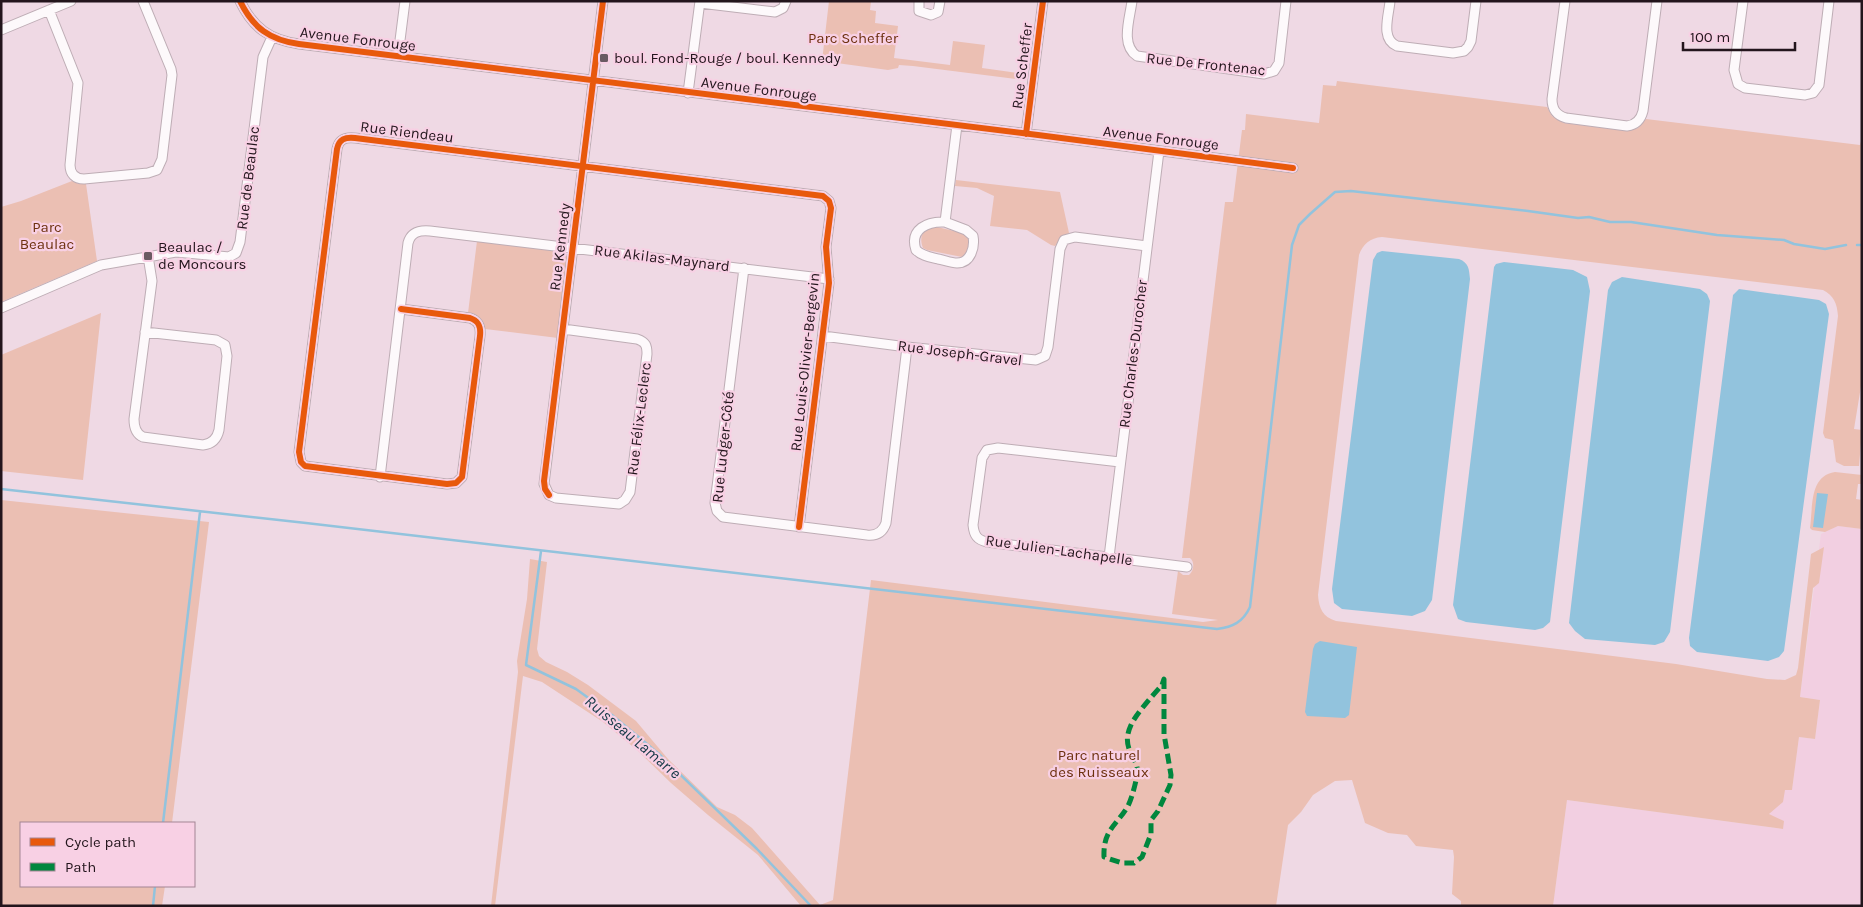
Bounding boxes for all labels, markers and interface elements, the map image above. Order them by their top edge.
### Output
scale bar [1683,20,1796,52]
street label: Rue Scheffer [1008,21,1036,110]
street label: Avenue Fonrouge [299,23,417,55]
text: 100 m [1690,28,1730,46]
park label: Parc Scheffer [808,29,899,47]
place label: boul. Fond-Rouge / boul. Kennedy [614,49,841,67]
street label: Rue De Frontenac [1146,49,1266,79]
marker: boul. Fond-Rouge / boul. Kennedy [598,52,610,64]
street label: Avenue Fonrouge [700,73,818,105]
street label: Rue Riendeau [359,117,455,147]
street label: Avenue Fonrouge [1102,122,1220,154]
street label: Rue de Beaulac [233,125,263,231]
street label: Rue Kennedy [546,202,574,292]
park label: Parc Beaulac [20,218,74,253]
place label: Beaulac / de Moncours [158,238,246,273]
street label: Rue Akilas-Maynard [593,241,731,275]
marker: Beaulac / de Moncours [142,250,154,262]
street label: Rue Louis-Olivier-Bergevin [787,272,823,452]
street label: Rue Charles-Durocher [1115,278,1151,429]
street label: Rue Joseph-Gravel [897,336,1023,370]
street label: Rue Félix-Leclerc [623,361,655,477]
street label: Rue Ludger-Côté [708,390,738,504]
street label: Rue Julien-Lachapelle [984,531,1134,569]
water label: Ruisseau Lamarre [581,691,685,783]
park label: Parc naturel des Ruisseaux [1049,746,1149,781]
legend [20,822,195,887]
text: Cycle path [65,833,136,851]
text: Path [65,858,96,876]

